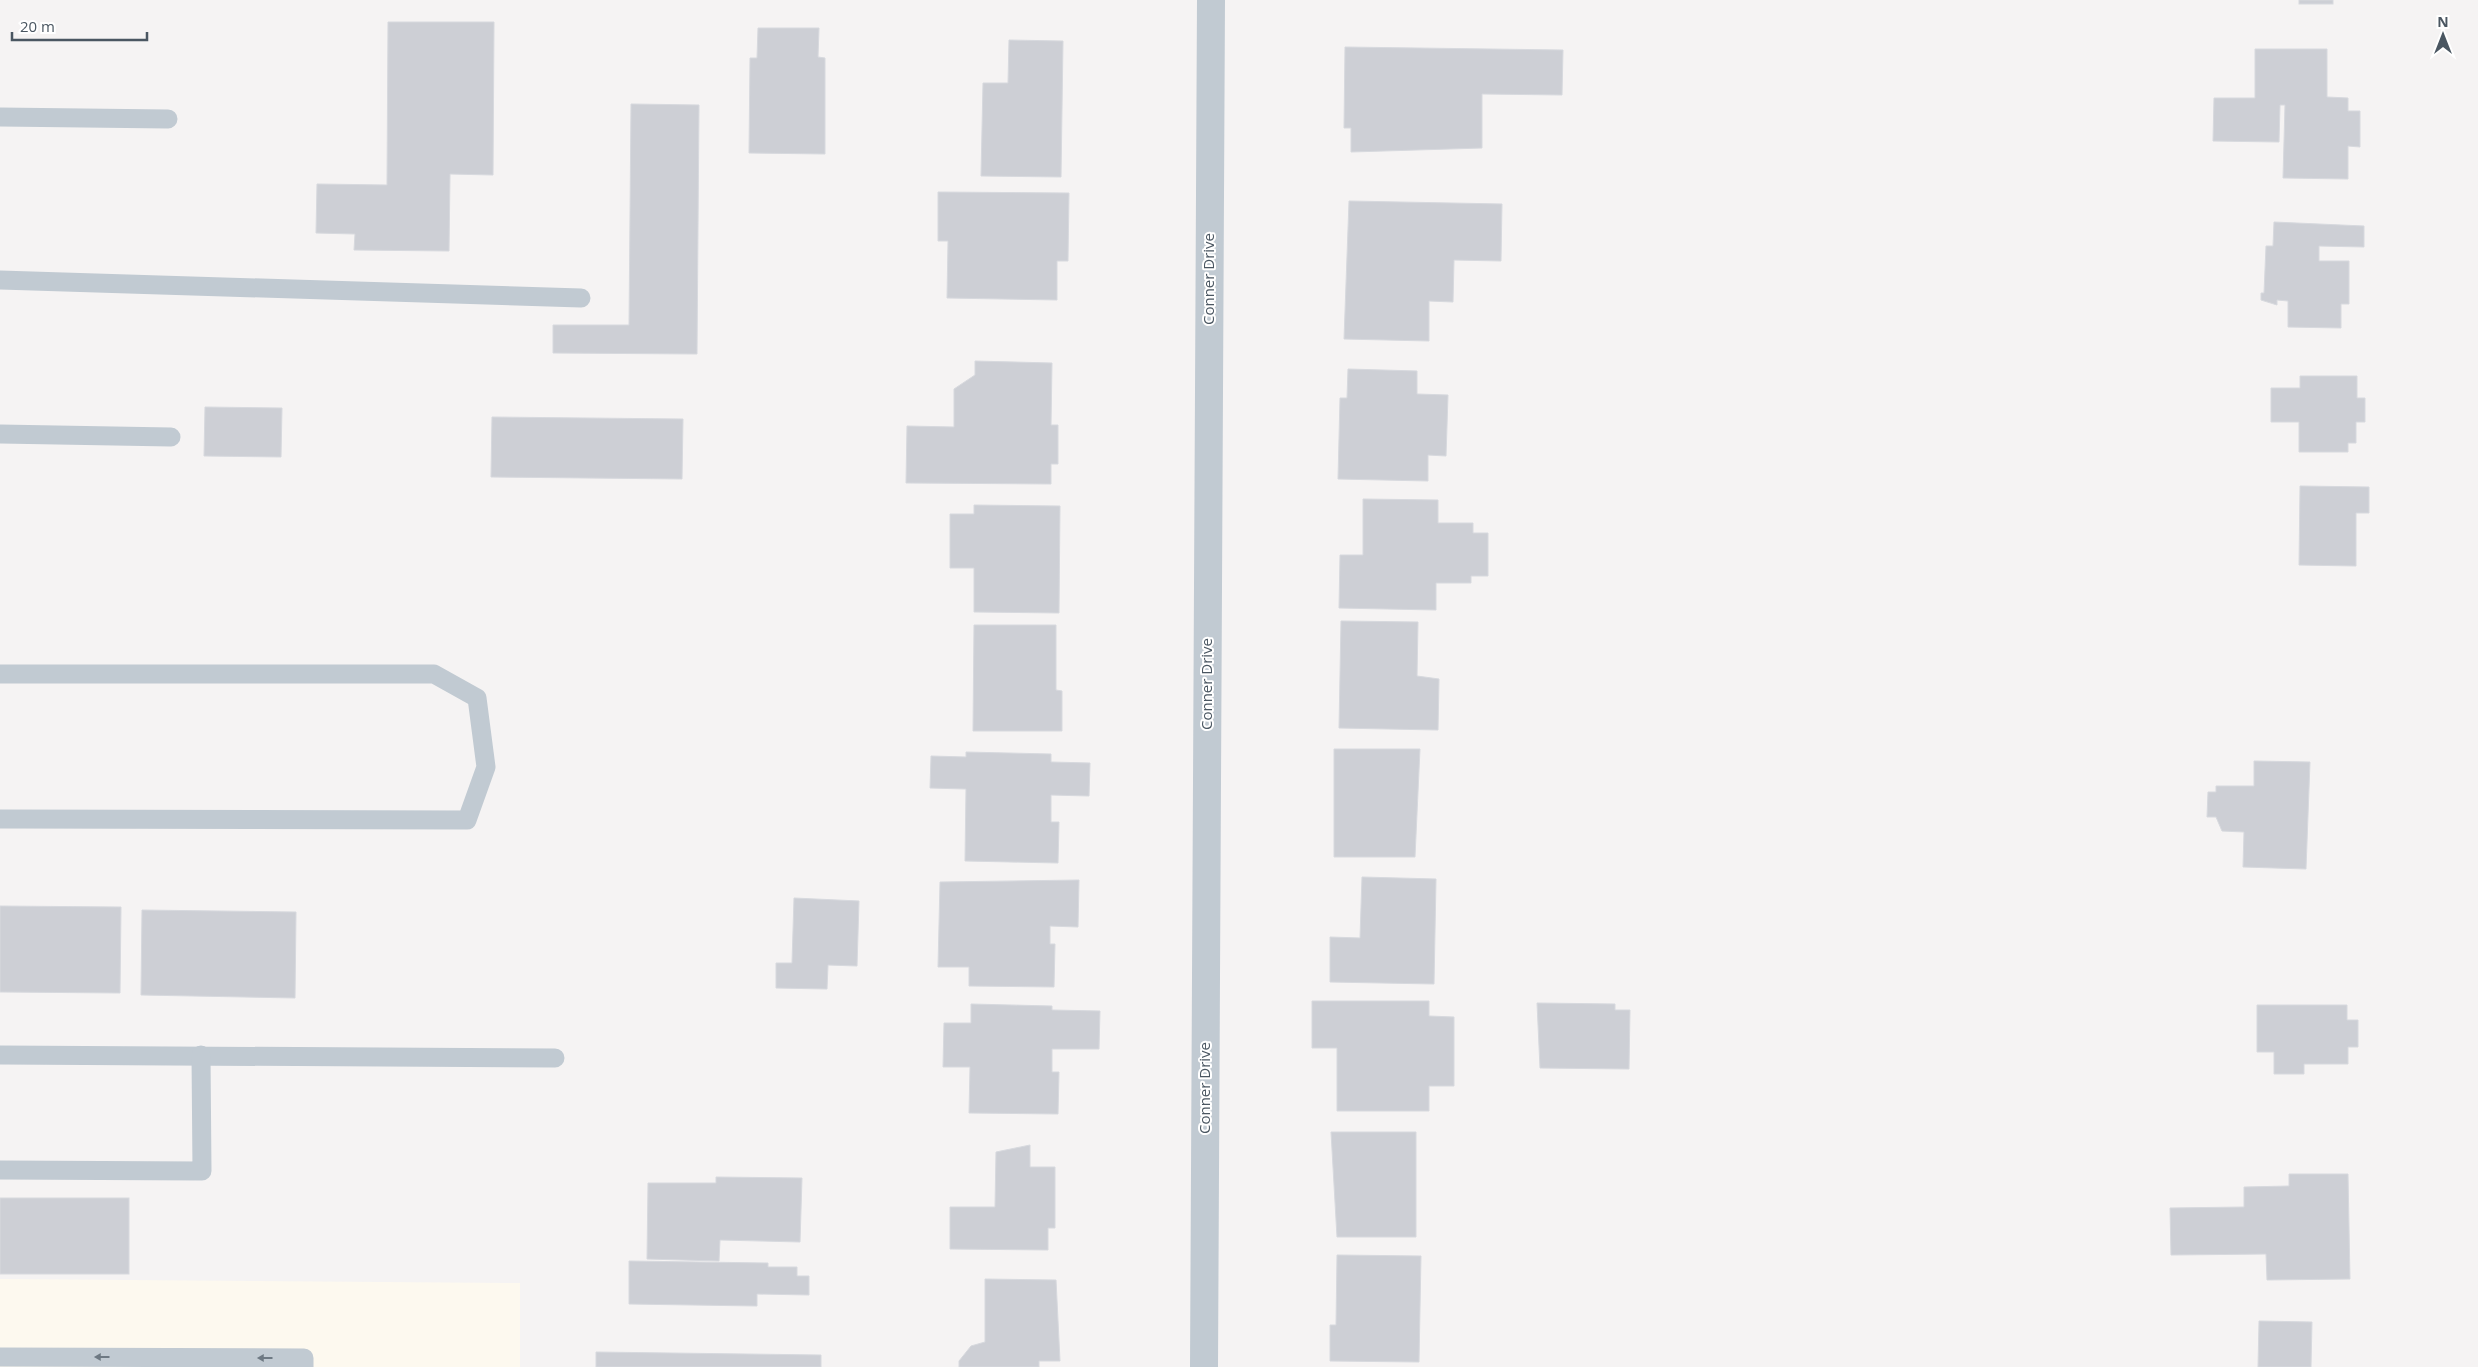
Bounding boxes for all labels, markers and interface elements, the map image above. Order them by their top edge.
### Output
scale bar [12,10,148,42]
north arrow [2418,10,2468,60]
text: N [2437,12,2449,31]
text: 20 m [20,16,55,36]
street label: Conner Drive [1198,233,1218,325]
street label: Conner Drive [1196,638,1216,730]
street label: Conner Drive [1194,1042,1214,1134]
one-way arrow [94,1353,110,1361]
one-way arrow [256,1354,272,1362]

